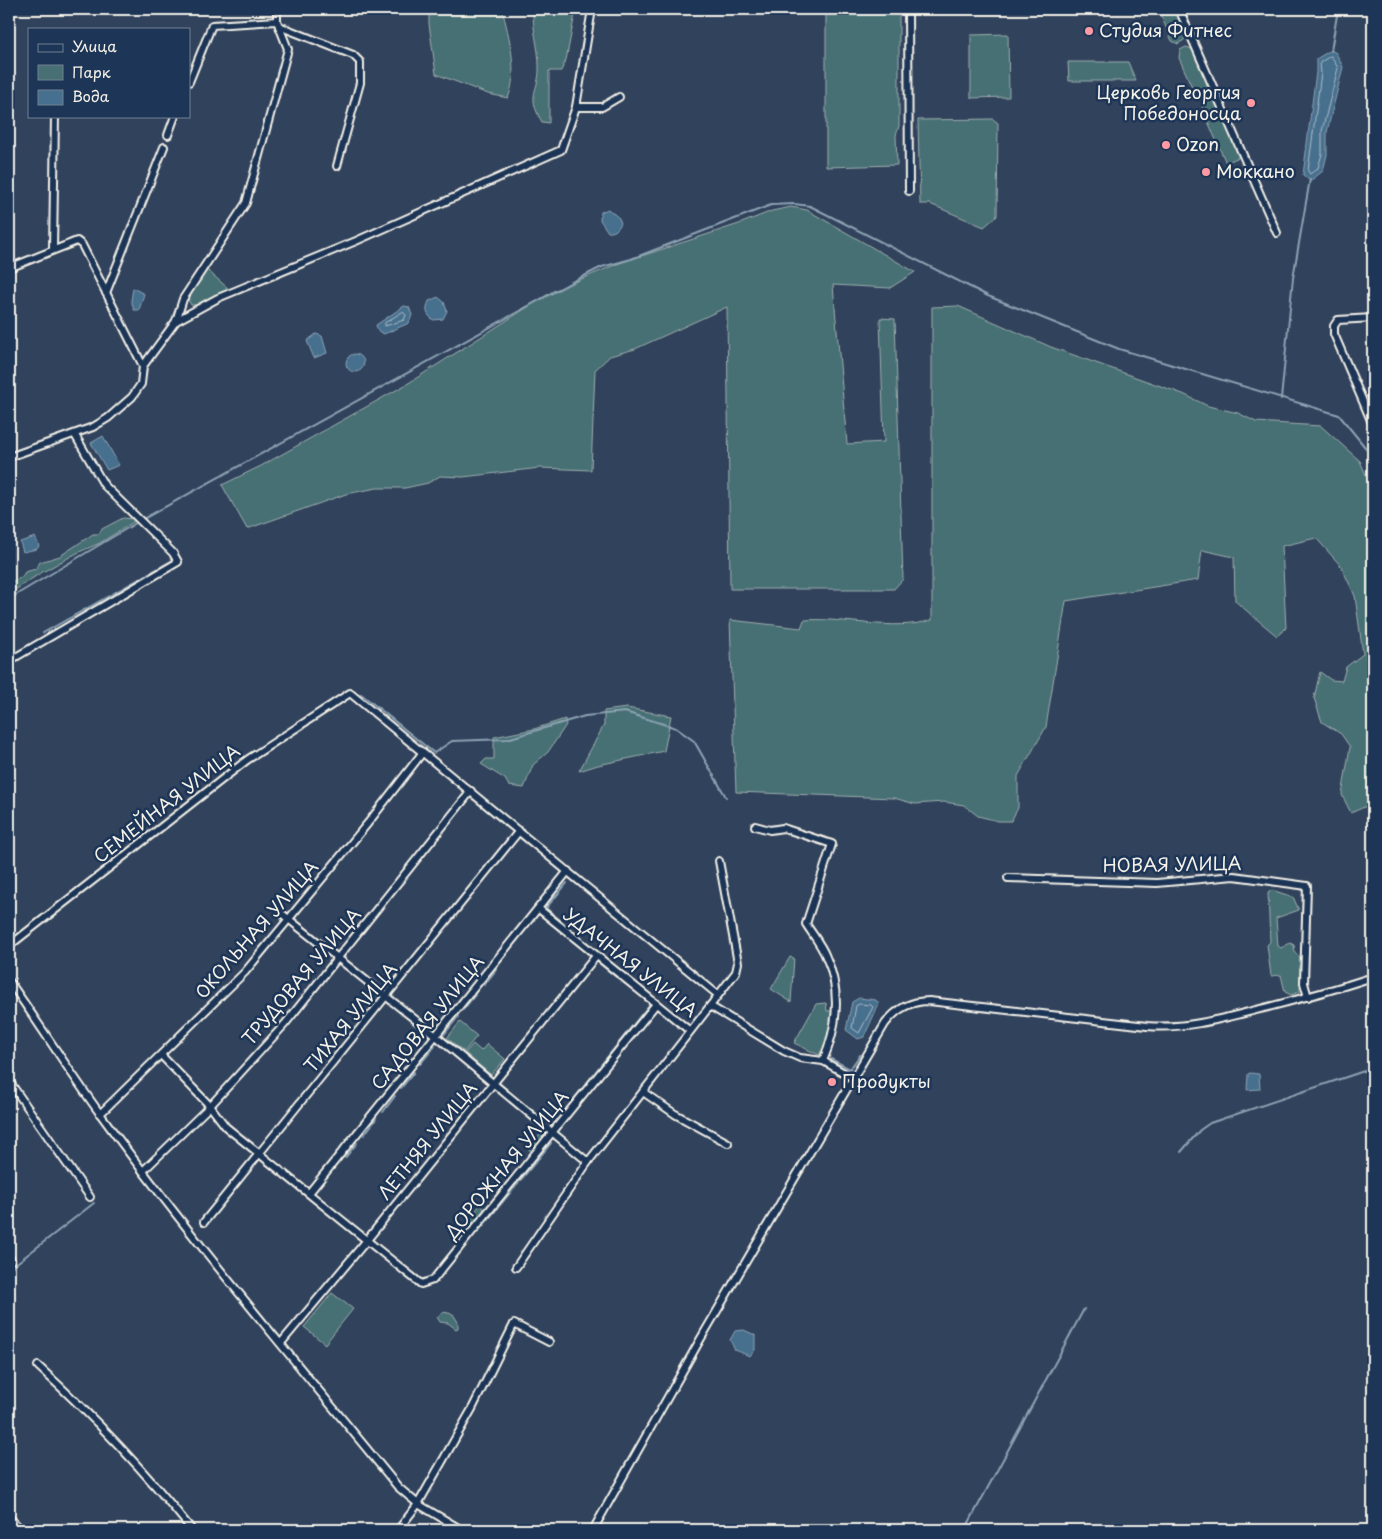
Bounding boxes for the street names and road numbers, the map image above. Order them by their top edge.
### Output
street label: СЕМЕЙНАЯ УЛИЦА [87,737,245,869]
street label: НОВАЯ УЛИЦА [1102,849,1242,878]
street label: ОКОЛЬНАЯ УЛИЦА [188,854,324,1004]
street label: ТРУДОВАЯ УЛИЦА [235,901,367,1051]
street label: УДАЧНАЯ УЛИЦА [558,901,704,1023]
street label: САДОВАЯ УЛИЦА [364,949,490,1095]
street label: ТИХАЯ УЛИЦА [297,956,403,1078]
street label: ЛЕТНЯЯ УЛИЦА [371,1075,483,1205]
street label: ДОРОЖНАЯ УЛИЦА [437,1084,574,1245]

